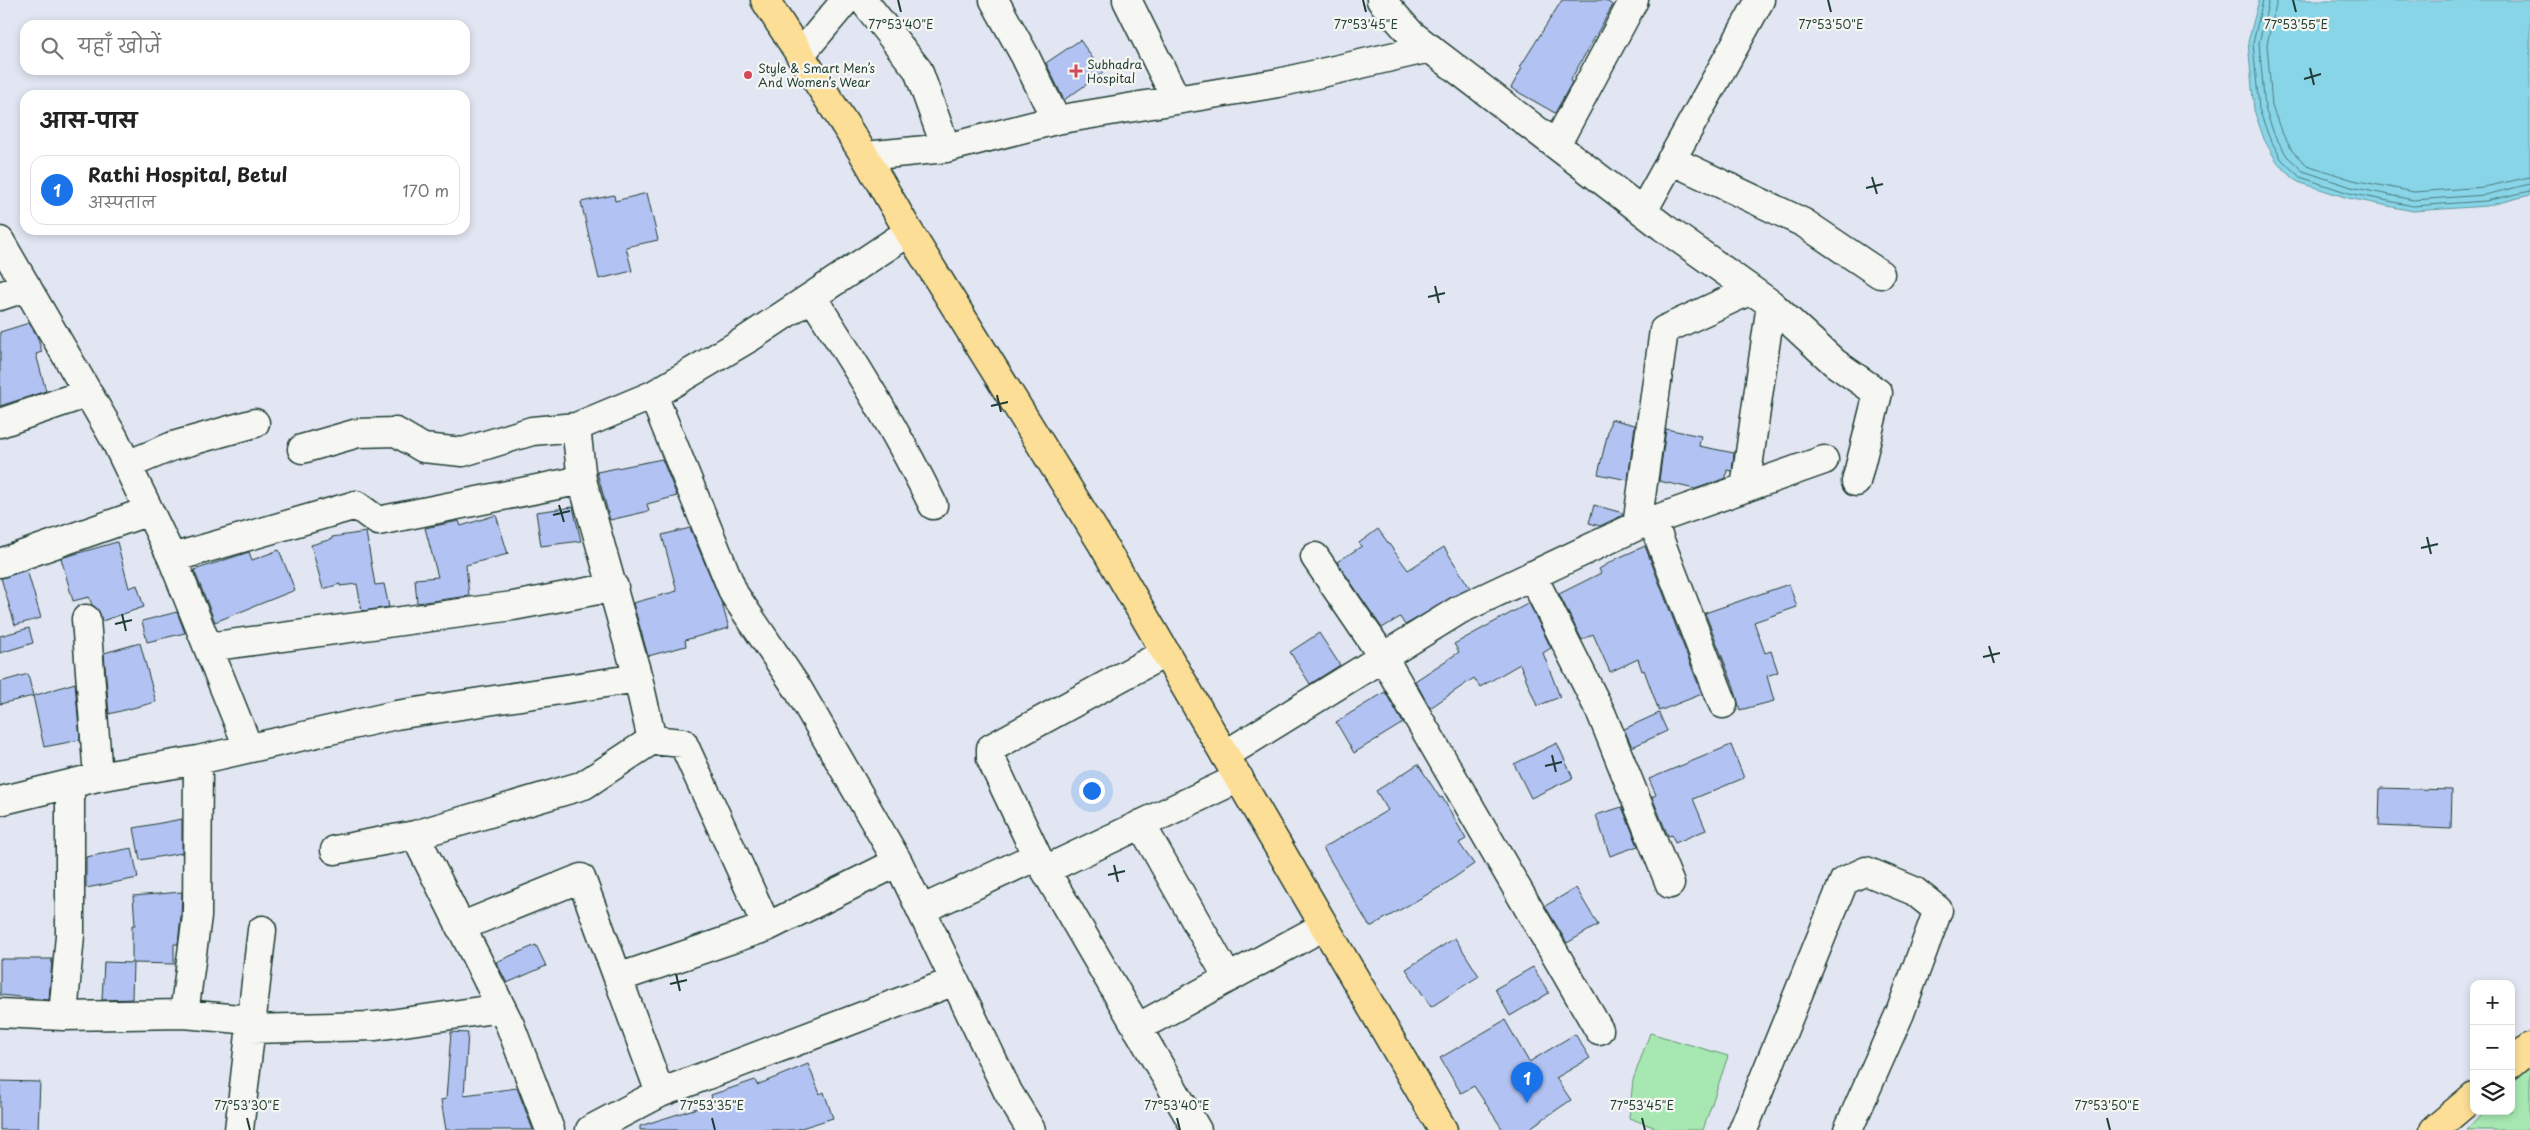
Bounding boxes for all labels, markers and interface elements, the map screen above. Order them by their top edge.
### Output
text: 77°53'40"E [868,15,934,33]
text: 77°53'45"E [1334,15,1398,33]
text: 77°53'50"E [1798,15,1864,33]
text: 77°53'55"E [2264,15,2328,33]
search box [20,20,470,75]
text: यहाँ खोजें [78,31,161,59]
icon: search [38,34,66,62]
place label: Subhadra Hospital [1087,55,1143,87]
place label: Style & Smart Men’s And Women’s Wear [758,59,875,91]
marker: Subhadra Hospital [1069,64,1083,78]
marker: Style & Smart Men’s And Women’s Wear [742,69,754,81]
text: आस-पास [40,103,137,135]
text: Rathi Hospital, Betul [88,160,287,188]
text: 1 [53,178,61,202]
text: 170 m [403,178,449,202]
text: अस्पताल [88,189,156,213]
your location [1079,778,1105,804]
map controls [2470,980,2515,1115]
button: + [2470,980,2515,1025]
button: − [2470,1025,2515,1070]
pin: 1 [1511,1062,1543,1103]
button: layers [2470,1070,2515,1115]
text: 77°53'30"E [214,1096,280,1114]
text: 77°53'35"E [680,1096,744,1114]
text: 77°53'40"E [1144,1096,1210,1114]
text: 77°53'45"E [1610,1096,1674,1114]
text: 77°53'50"E [2074,1096,2140,1114]

